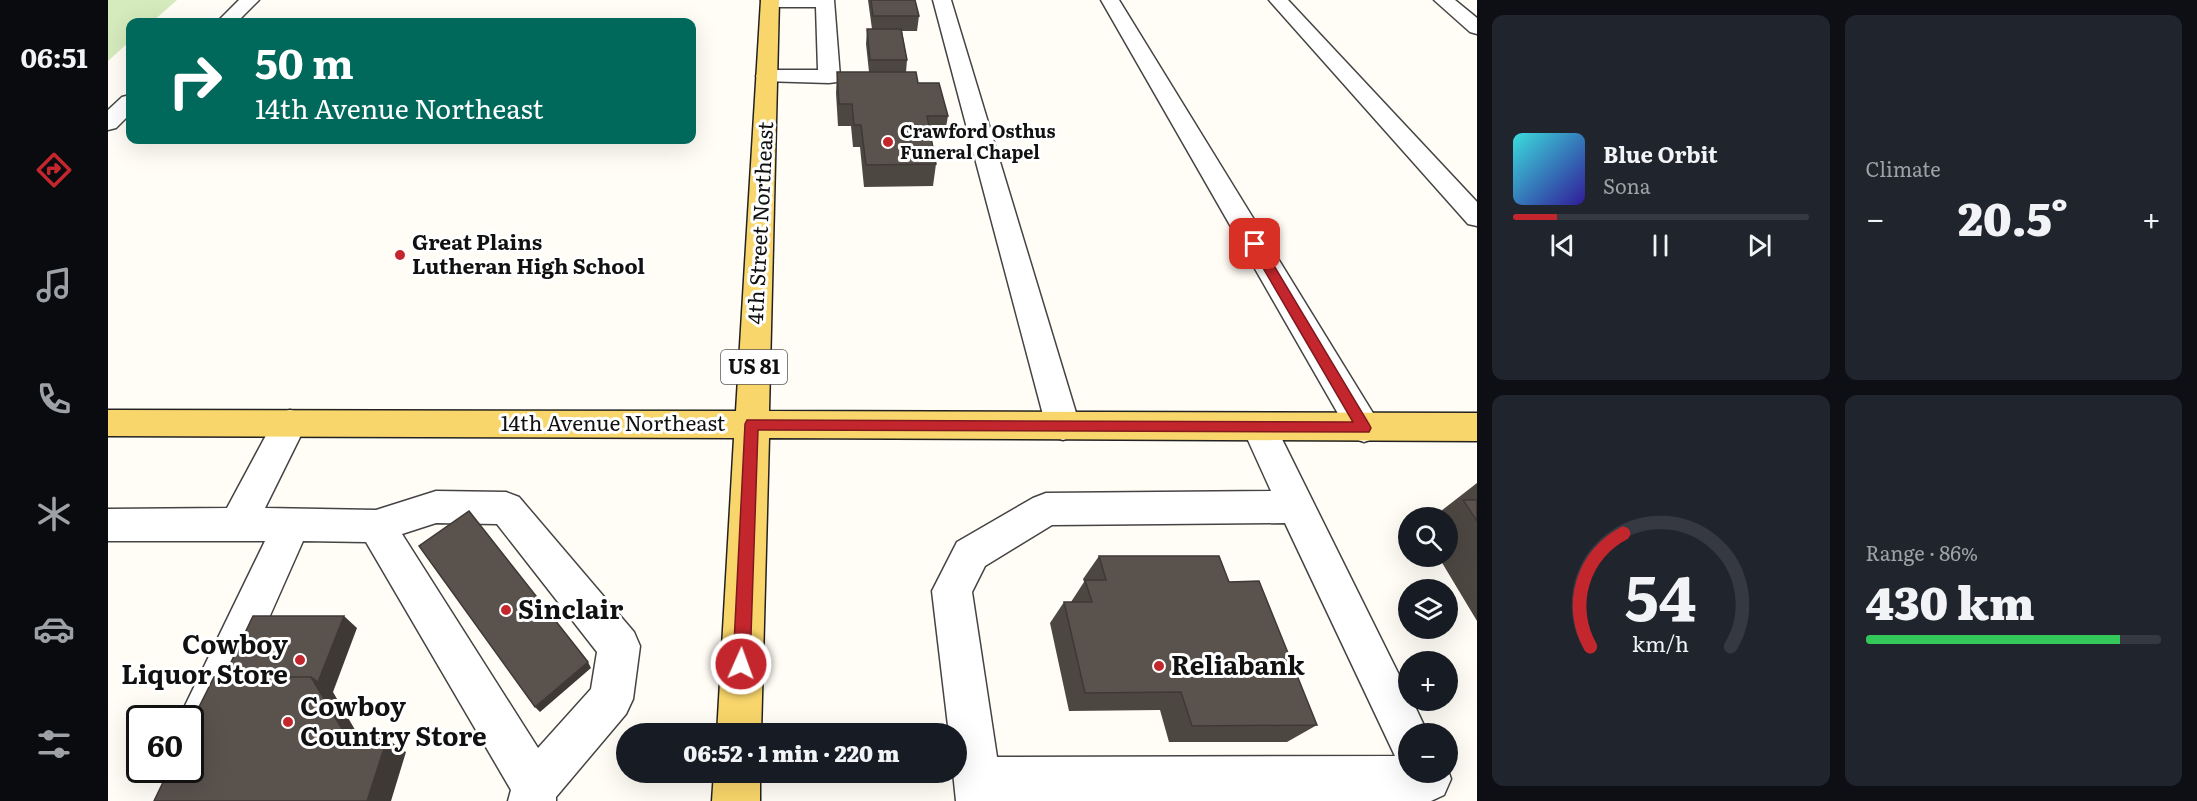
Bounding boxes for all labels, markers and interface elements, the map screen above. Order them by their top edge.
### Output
text: 50 m [255,30,354,92]
text: 06:51 [20,36,88,76]
icon: right [156,42,234,120]
text: 14th Avenue Northeast [255,87,543,127]
place label: Crawford Osthus Funeral Chapel [900,117,1056,165]
street label: 4th Street Northeast [738,120,779,325]
marker: Crawford Osthus Funeral Chapel [881,135,895,149]
text: Blue Orbit [1603,137,1718,170]
icon: directions [33,149,75,191]
text: Climate [1866,153,1941,183]
text: Sona [1603,170,1651,200]
text: 20.5° [1958,183,2068,250]
text: − [1866,192,1885,241]
text: + [2142,192,2161,241]
pin [1229,218,1280,269]
place label: Great Plains Lutheran High School [412,225,645,280]
icon: arrive [1238,227,1271,260]
icon: previous [1546,229,1579,262]
icon: pause [1644,229,1677,262]
icon: next [1743,229,1776,262]
marker: Great Plains Lutheran High School [393,248,407,262]
icon: music [33,264,75,306]
road number: US 81 [721,350,787,384]
icon: phone [33,378,75,420]
street label: 14th Avenue Northeast [501,406,726,437]
icon: climate [33,493,75,535]
map controls [1398,507,1458,783]
button: search [1398,507,1458,567]
text: Range · 86% [1866,537,1978,567]
text: 54 [1625,548,1697,640]
text: 430 km [1866,567,2035,634]
button: layers [1398,579,1458,639]
place label: Sinclair [518,588,623,627]
marker: Sinclair [499,603,513,617]
icon: car [33,608,75,650]
place label: Cowboy Liquor Store [121,623,288,692]
text: km/h [1632,628,1689,660]
position arrow [709,632,773,696]
place label: Reliabank [1171,644,1305,683]
button: + [1398,651,1458,711]
marker: Cowboy Liquor Store [293,653,307,667]
marker: Reliabank [1152,659,1166,673]
place label: Cowboy Country Store [300,685,487,754]
speed limit sign: 60 [126,705,204,783]
marker: Cowboy Country Store [281,715,295,729]
icon: filters [33,723,75,765]
button: − [1398,723,1458,783]
text: 06:52 · 1 min · 220 m [683,736,900,769]

